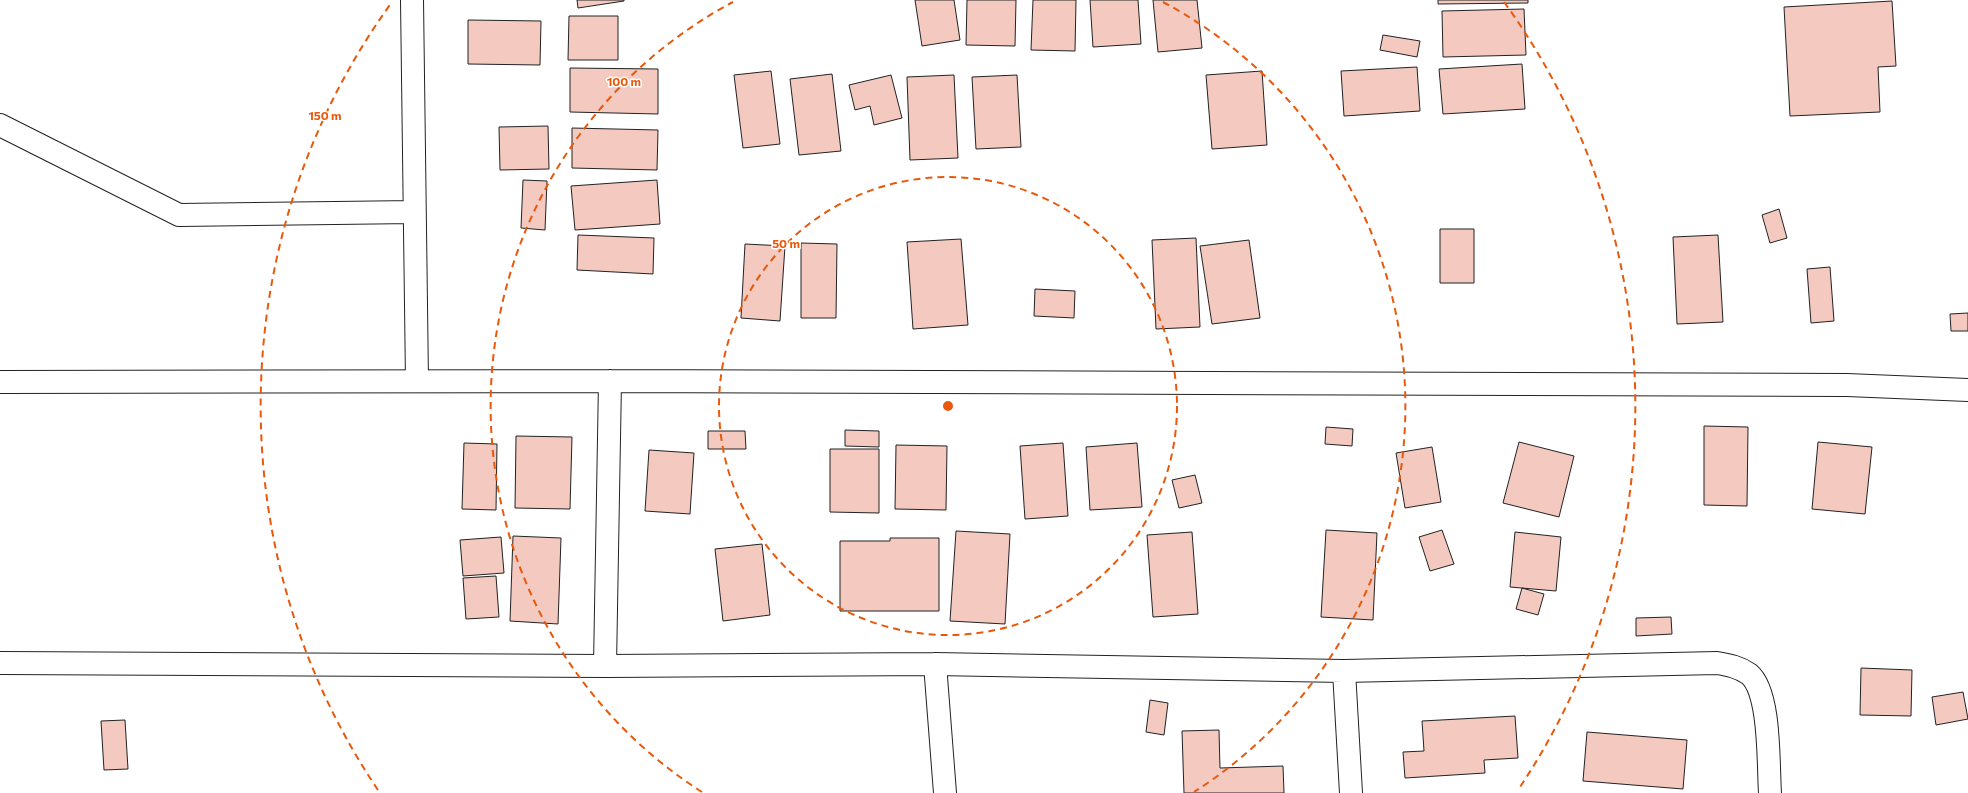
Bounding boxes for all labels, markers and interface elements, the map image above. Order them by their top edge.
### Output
text: 100 m [607,74,641,88]
text: 150 m [308,108,342,122]
text: 50 m [772,236,800,250]
centre of rings [941,399,955,413]

